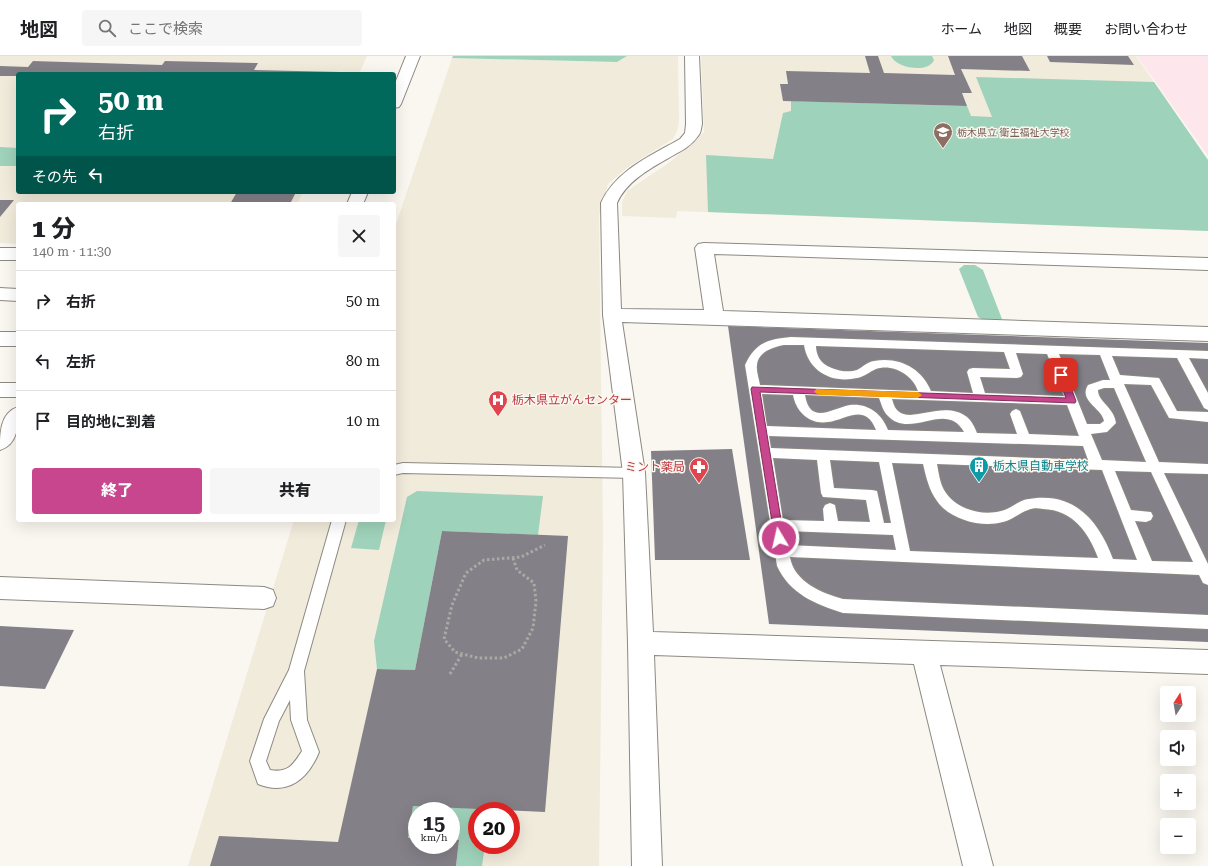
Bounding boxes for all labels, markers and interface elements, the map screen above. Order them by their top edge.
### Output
search box [82,10,362,46]
icon: search [96,17,118,39]
text: 地図 [20,18,58,41]
text: ここで検索 [128,20,203,38]
text: ホーム [940,21,982,37]
text: 地図 [1004,21,1032,37]
text: 概要 [1054,21,1082,37]
text: お問い合わせ [1104,21,1188,37]
text: 50 m [98,84,163,117]
icon: right [32,88,84,140]
school or university icon: 栃木県立 衛生福祉大学校 [932,121,954,149]
text: 右折 [98,122,134,143]
place label: 栃木県立 衛生福祉大学校 [957,127,1070,138]
icon: left [85,164,107,186]
text: その先 [32,168,77,186]
text: 1 分 [32,215,76,243]
button: close [338,215,380,257]
text: 140 m · 11:30 [32,244,111,259]
icon: right [32,290,54,312]
text: 50 m [346,292,380,310]
text: 右折 [66,293,96,311]
icon: left [32,350,54,372]
text: 80 m [346,352,380,370]
text: 左折 [66,353,96,371]
pin [1044,358,1078,392]
icon: arrive [1050,364,1072,386]
hospital icon: 栃木県立がんセンター [487,389,509,417]
place label: 栃木県立がんセンター [512,393,632,407]
icon: arrive [32,410,54,432]
text: 10 m [346,412,380,430]
text: 目的地に到着 [66,413,156,431]
building icon: 栃木県自動車学校 [968,455,990,483]
pharmacy icon: ミント薬局 [688,456,710,484]
place label: 栃木県自動車学校 [993,459,1089,473]
place label: ミント薬局 [625,460,685,474]
button: 終了 [32,468,202,514]
button: 共有 [210,468,380,514]
position arrow [758,517,800,559]
north arrow [1160,686,1196,722]
map controls [1160,686,1196,854]
button: sound [1160,730,1196,766]
button: + [1160,774,1196,810]
speed limit sign: 20 [468,802,520,854]
text: 15 [423,811,445,835]
button: − [1160,818,1196,854]
text: km/h [421,832,447,843]

